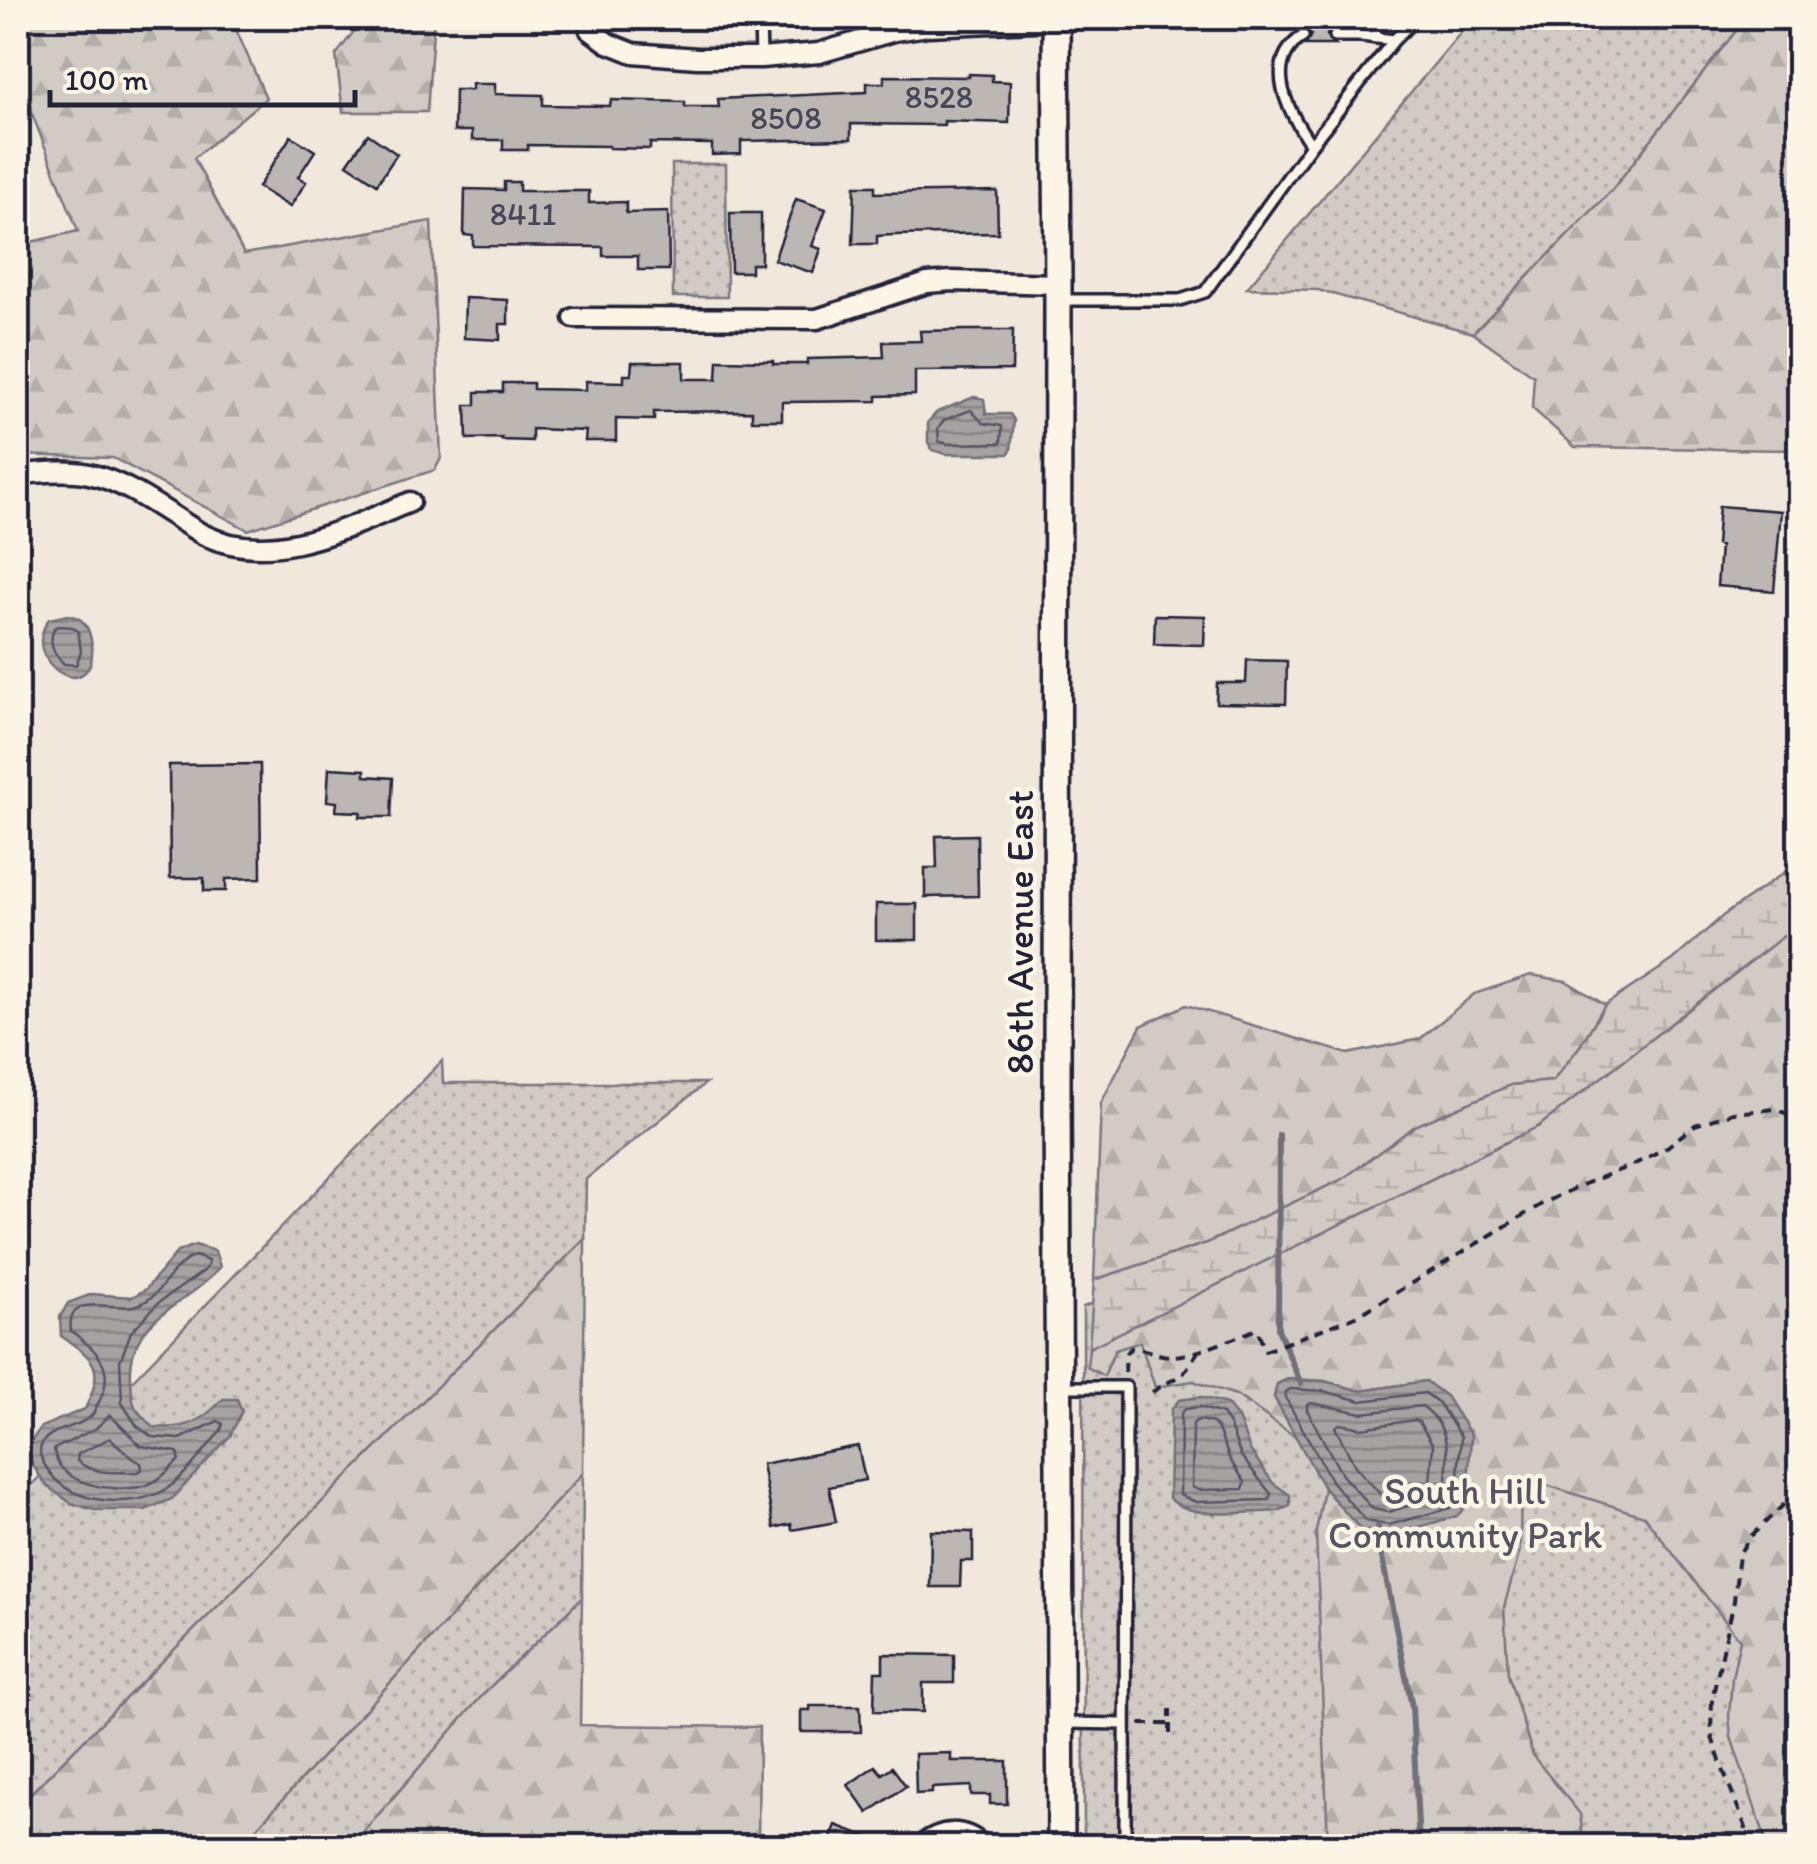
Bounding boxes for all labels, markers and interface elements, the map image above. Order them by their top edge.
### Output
scale bar [50,45,355,107]
text: 100 m [65,61,148,98]
house number: 8528 [905,78,973,116]
house number: 8508 [750,99,822,137]
house number: 8411 [490,195,556,233]
street label: 86th Avenue East [997,790,1043,1074]
park label: South Hill Community Park [1328,1468,1602,1558]

